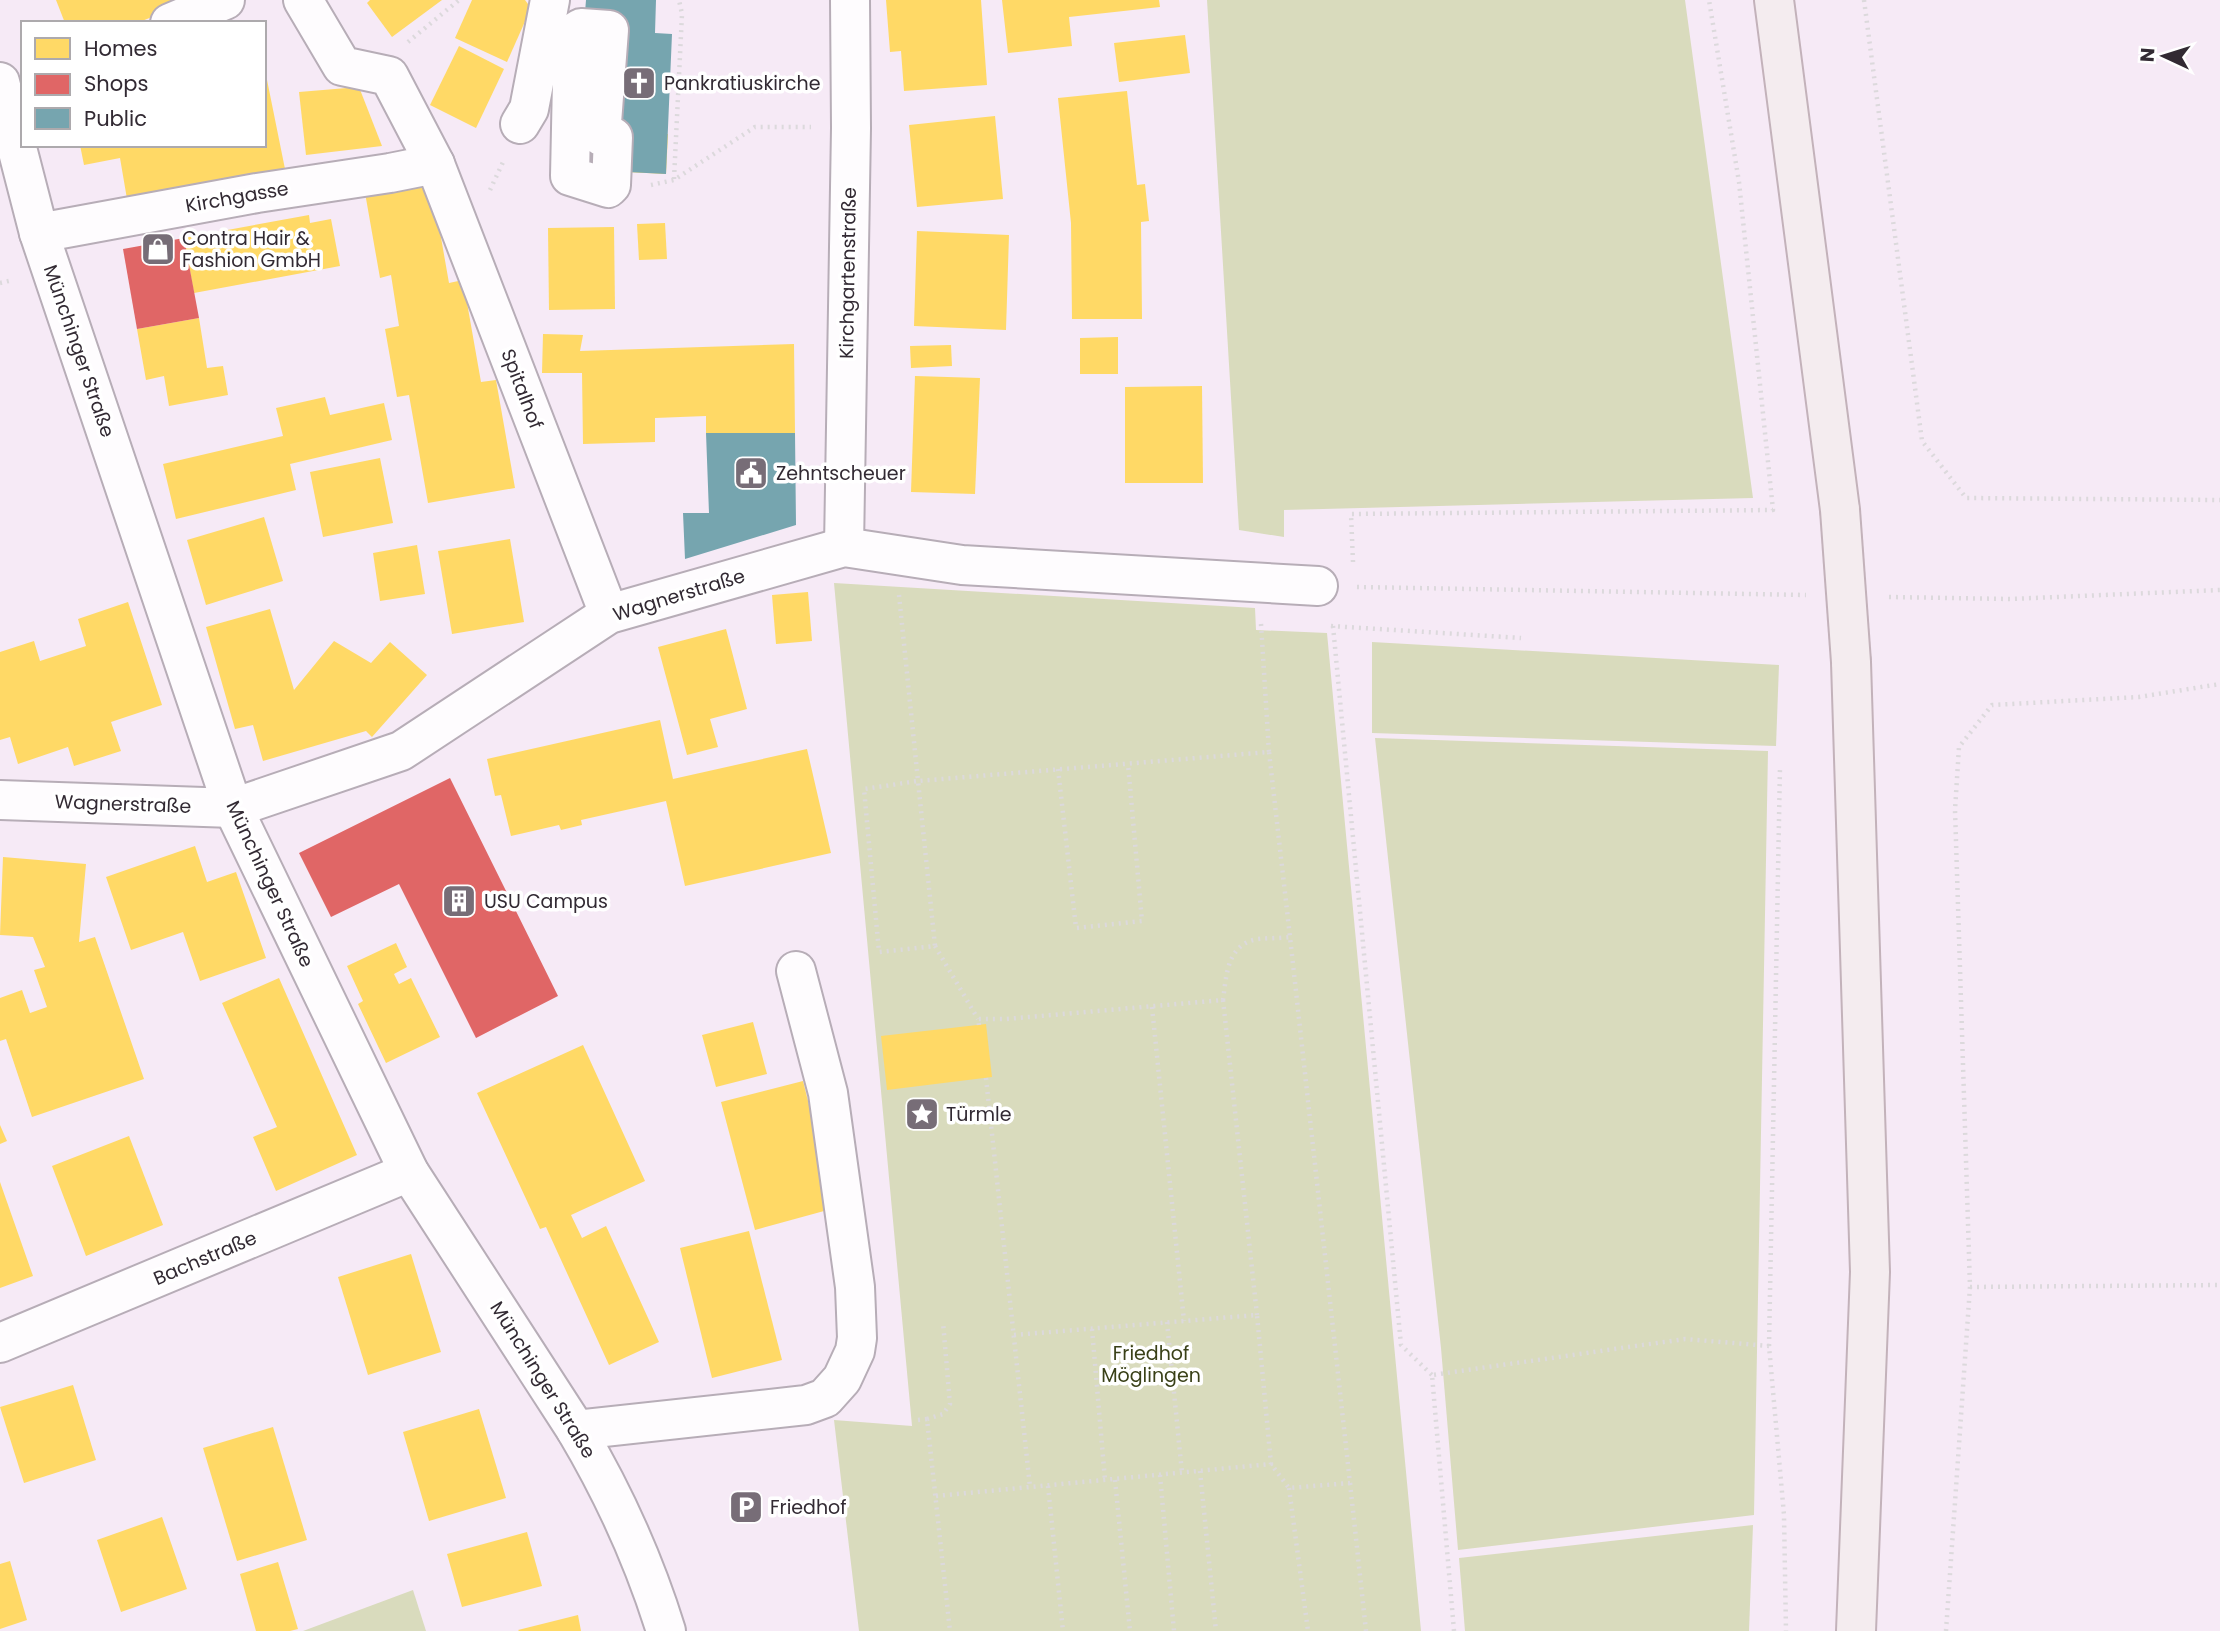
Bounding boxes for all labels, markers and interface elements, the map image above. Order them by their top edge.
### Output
legend [21,21,266,147]
north arrow [2129,21,2199,91]
text: Homes [84,34,158,63]
text: N [2134,47,2162,63]
church icon: Pankratiuskirche [620,64,658,102]
text: Shops [84,69,148,98]
place label: Pankratiuskirche [664,70,820,97]
text: Public [84,104,147,133]
street label: Kirchgasse [183,175,291,219]
street label: Kirchgartenstraße [833,187,863,359]
place label: Contra Hair & Fashion GmbH [182,225,321,274]
shop icon: Contra Hair & Fashion GmbH [139,230,177,268]
street label: Münchinger Straße [37,261,121,441]
street label: Spitalhof [494,345,550,433]
public building icon: Zehntscheuer [732,454,770,492]
place label: Zehntscheuer [776,460,906,487]
street label: Wagnerstraße [610,562,748,628]
street label: Wagnerstraße [54,788,192,820]
street label: Münchinger Straße [220,796,320,972]
building icon: USU Campus [440,882,478,920]
place label: USU Campus [484,888,608,915]
place icon: Türmle [903,1095,941,1133]
place label: Türmle [946,1101,1012,1128]
street label: Bachstraße [149,1224,261,1292]
street label: Münchinger Straße [484,1296,602,1464]
park label: Friedhof Möglingen [1101,1340,1201,1389]
parking icon: Friedhof [727,1488,765,1526]
place label: Friedhof [770,1494,847,1521]

